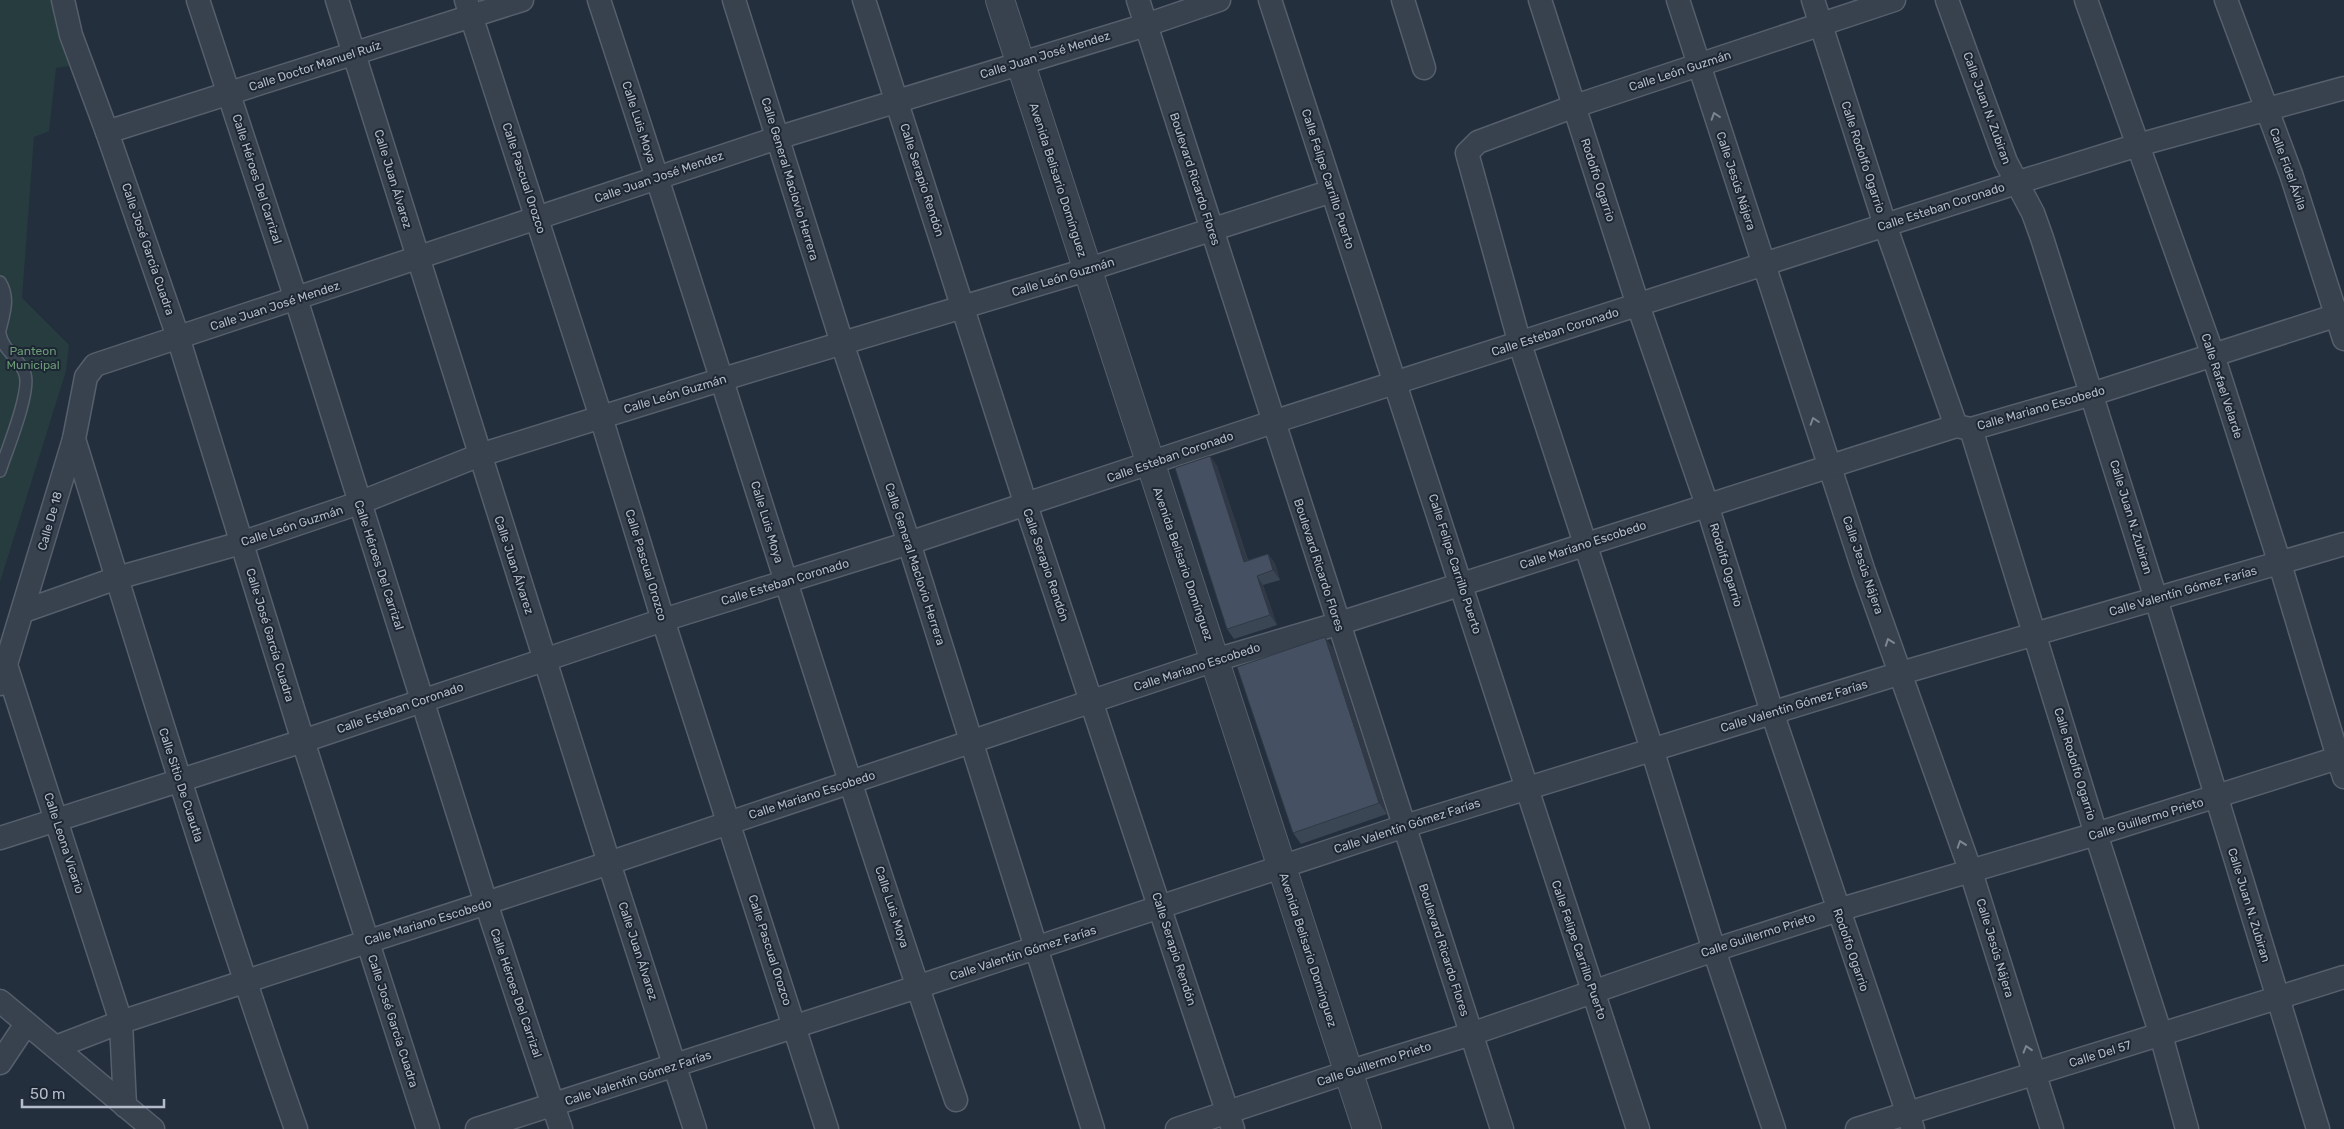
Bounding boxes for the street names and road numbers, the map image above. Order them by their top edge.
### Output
street label: Calle Juan José Mendez [978,28,1112,82]
street label: Calle Doctor Manuel Ruíz [247,38,383,94]
street label: Calle León Guzmán [1627,48,1733,94]
street label: Calle Juan N. Zubiran [1960,50,2014,166]
street label: Calle Luis Moya [619,79,659,165]
street label: Calle General Maclovio Herrera [758,96,822,262]
street label: Calle Rodolfo Ogarrio [1838,99,1888,215]
street label: Avenida Belisario Domínguez [1026,101,1090,259]
street label: Calle Felipe Carrillo Puerto [1299,107,1357,251]
street label: Boulevard Ricardo Flores [1167,111,1223,247]
street label: Calle Héroes Del Carrizal [229,112,285,246]
street label: Calle Pascual Orozco [499,121,549,235]
street label: Calle Serapio Rendón [897,122,947,238]
street label: Calle Fidel Ávila [2267,126,2309,212]
street label: Calle Juan Álvarez [371,128,415,230]
street label: Calle Jesús Nájera [1713,130,1759,232]
street label: Rodolfo Ogarrio [1578,137,1618,224]
street label: Calle Juan José Mendez [593,148,725,206]
street label: Calle Esteban Coronado [1876,180,2007,234]
street label: Calle José García Cuadra [119,181,177,317]
street label: Calle León Guzmán [1010,255,1116,299]
street label: Calle Juan José Mendez [208,278,342,334]
street label: Calle Esteban Coronado [1490,305,1621,359]
street label: Calle Rafael Velarde [2198,332,2246,441]
street label: Calle León Guzmán [622,372,728,416]
street label: Calle Mariano Escobedo [1976,383,2107,433]
street label: Calle Esteban Coronado [1105,429,1235,485]
street label: Calle Juan N. Zubiran [2107,458,2155,576]
street label: Calle Luis Moya [748,479,786,565]
street label: Calle General Maclovio Herrera [882,481,948,647]
street label: Avenida Belisario Domínguez [1150,485,1216,643]
street label: Calle De 18 [35,490,65,552]
street label: Calle Felipe Carrillo Puerto [1426,492,1484,636]
street label: Boulevard Ricardo Flores [1291,497,1347,633]
street label: Calle Héroes Del Carrizal [351,498,407,632]
street label: Calle León Guzmán [239,503,345,549]
street label: Calle Serapio Rendón [1020,507,1072,623]
street label: Calle Pascual Orozco [622,508,670,622]
street label: Calle Juan Álvarez [491,514,537,616]
street label: Calle Jesús Nájera [1840,514,1886,616]
street label: Calle Mariano Escobedo [1518,518,1648,572]
street label: Rodolfo Ogarrio [1707,521,1745,609]
street label: Calle Esteban Coronado [719,556,851,608]
street label: Calle Valentín Gómez Farías [2107,563,2259,619]
street label: Calle José García Cuadra [243,567,297,703]
street label: Calle Mariano Escobedo [1132,640,1262,694]
street label: Calle Valentín Gómez Farías [1719,677,1869,735]
street label: Calle Esteban Coronado [335,680,465,736]
street label: Calle Rodolfo Ogarrio [2051,706,2099,822]
street label: Calle Sitio De Cuautla [156,726,206,844]
street label: Calle Mariano Escobedo [747,768,877,822]
street label: Calle Leona Vicario [41,791,87,895]
street label: Calle Guillermo Prieto [2087,795,2205,843]
street label: Calle Valentín Gómez Farías [1332,796,1482,856]
street label: Calle Juan N. Zubiran [2225,846,2273,964]
street label: Calle Luis Moya [872,864,912,950]
street label: Avenida Belisario Domínguez [1276,871,1340,1029]
street label: Calle Felipe Carrillo Puerto [1549,878,1609,1022]
street label: Boulevard Ricardo Flores [1416,882,1472,1018]
street label: Calle Serapio Rendón [1149,891,1199,1007]
street label: Calle Pascual Orozco [745,893,795,1007]
street label: Calle Mariano Escobedo [363,896,493,948]
street label: Calle Jesús Nájera [1973,897,2017,999]
street label: Calle Juan Álvarez [615,900,661,1002]
street label: Rodolfo Ogarrio [1830,907,1872,993]
street label: Calle Guillermo Prieto [1699,910,1817,960]
street label: Calle Valentín Gómez Farías [948,923,1098,983]
street label: Calle Héroes Del Carrizal [487,927,545,1059]
street label: Calle José García Cuadra [365,953,421,1089]
street label: Calle Del 57 [2067,1038,2133,1070]
street label: Calle Guillermo Prieto [1315,1039,1433,1089]
street label: Calle Valentín Gómez Farías [563,1048,713,1108]

